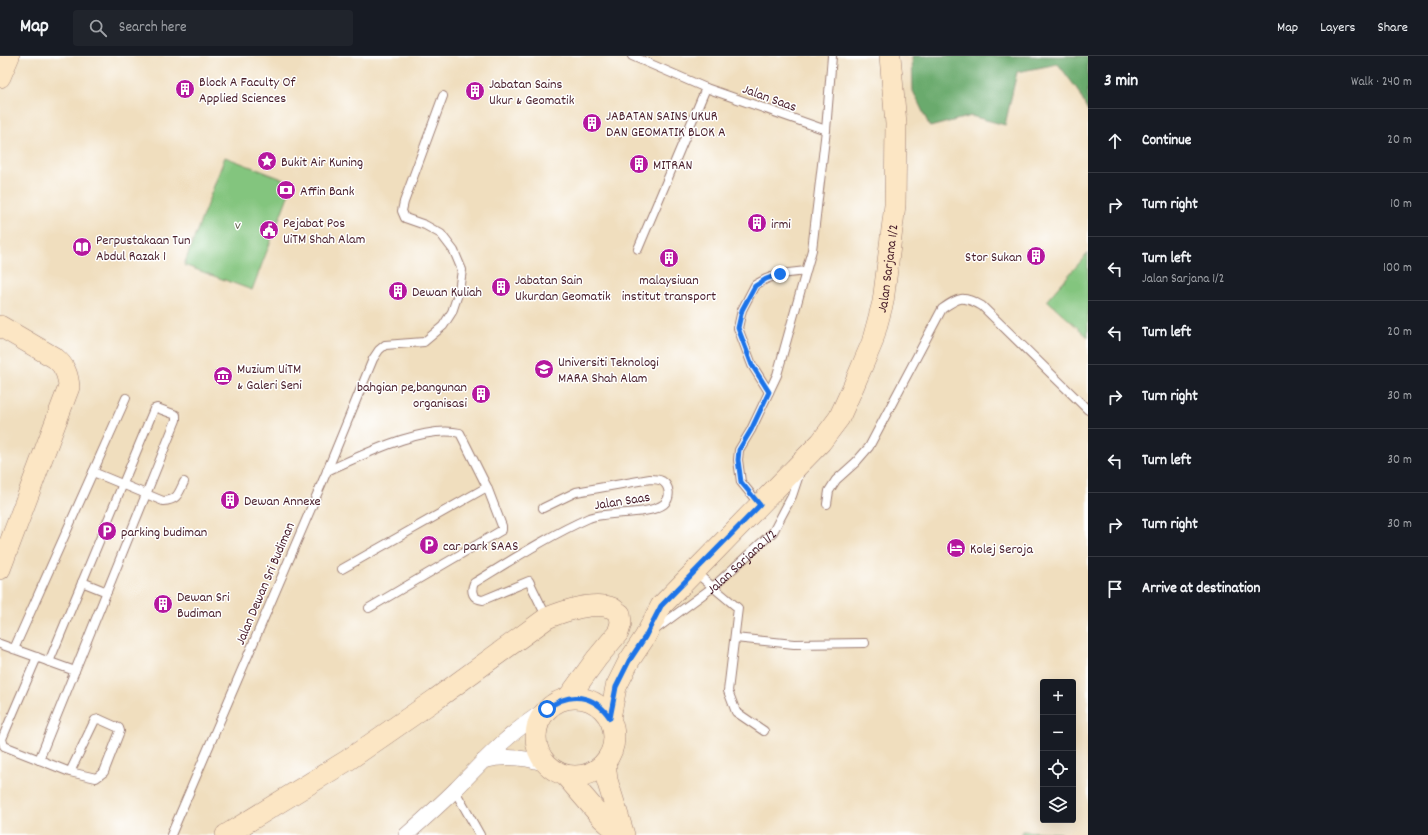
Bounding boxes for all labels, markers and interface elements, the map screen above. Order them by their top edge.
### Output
search box [73,10,353,46]
text: Map [20,14,49,41]
icon: search [87,17,109,39]
text: Search here [119,17,187,39]
text: Map [1277,18,1298,38]
text: Layers [1320,18,1355,38]
text: Share [1377,18,1408,38]
text: 3 min [1104,70,1138,94]
place label: Block A Faculty Of Applied Sciences [199,73,297,109]
text: Walk · 240 m [1351,73,1412,92]
place label: Jabatan Sains Ukur & Geomatik [489,75,575,111]
building icon: Block A Faculty Of Applied Sciences [174,78,196,100]
building icon: Jabatan Sains Ukur & Geomatik [464,80,486,102]
street label: Jalan Saas [739,80,799,118]
place label: JABATAN SAINS UKUR DAN GEOMATIK BLOK A [606,107,726,143]
building icon: JABATAN SAINS UKUR DAN GEOMATIK BLOK A [581,112,603,134]
icon: ahead [1104,130,1126,152]
text: Continue [1142,130,1191,152]
text: 20 m [1387,131,1412,150]
place icon: Bukit Air Kuning [256,150,278,172]
place label: Bukit Air Kuning [281,153,363,173]
building icon: MITRAN [628,153,650,175]
place label: MITRAN [653,156,693,176]
bank icon: Affin Bank [275,179,297,201]
place label: Affin Bank [300,182,355,202]
icon: right [1104,194,1126,216]
text: Turn right [1142,194,1198,216]
text: 10 m [1390,195,1412,214]
building icon: irmi [746,212,768,234]
place label: Pejabat Pos UiTM Shah Alam [283,214,365,250]
place label: irmi [771,215,791,235]
park label: v [235,216,241,236]
public building icon: Pejabat Pos UiTM Shah Alam [258,219,280,241]
street label: Jalan Sarjana 1/2 [873,223,905,315]
place label: Perpustakaan Tun Abdul Razak 1 [96,231,190,267]
library icon: Perpustakaan Tun Abdul Razak 1 [71,236,93,258]
building icon: Stor Sukan [1025,245,1047,267]
building icon: malaysiuan institut transport [658,247,680,269]
place label: Stor Sukan [965,248,1022,268]
text: Turn left [1142,248,1191,270]
icon: left [1104,258,1126,280]
text: 100 m [1383,259,1412,278]
route end [771,265,789,283]
text: Jalan Sarjana 1/2 [1142,270,1224,289]
place label: Jabatan Sain Ukurdan Geomatik [515,271,611,307]
place label: malaysiuan institut transport [622,271,716,307]
building icon: Jabatan Sain Ukurdan Geomatik [490,276,512,298]
building icon: Dewan Kuliah [387,280,409,302]
place label: Dewan Kuliah [412,283,482,303]
icon: left [1104,322,1126,344]
text: Turn left [1142,322,1191,344]
text: 20 m [1387,323,1412,342]
place label: Universiti Teknologi MARA Shah Alam [558,353,659,389]
school or university icon: Universiti Teknologi MARA Shah Alam [533,358,555,380]
place label: Muzium UiTM & Galeri Seni [237,360,302,396]
museum icon: Muzium UiTM & Galeri Seni [212,365,234,387]
place label: bahgian pe,bangunan organisasi [357,378,467,414]
building icon: bahgian pe,bangunan organisasi [470,383,492,405]
icon: right [1104,386,1126,408]
text: Turn right [1142,386,1198,408]
text: 30 m [1387,387,1412,406]
icon: left [1104,450,1126,472]
text: Turn left [1142,450,1191,472]
text: 30 m [1387,451,1412,470]
street label: Jalan Saas [593,488,652,516]
building icon: Dewan Annexe [219,489,241,511]
place label: Dewan Annexe [244,492,321,512]
icon: right [1104,514,1126,536]
text: Turn right [1142,514,1198,536]
text: 30 m [1387,515,1412,534]
street label: Jalan Dewan Sri Budiman [231,519,301,648]
parking icon: parking budiman [96,520,118,542]
place label: parking budiman [121,523,207,543]
street label: Jalan Sarjana 1/2 [703,525,782,600]
parking icon: car park SAAS [418,534,440,556]
place label: car park SAAS [443,537,518,557]
hotel icon: Kolej Seroja [945,537,967,559]
place label: Kolej Seroja [970,540,1033,560]
icon: arrive [1104,578,1126,600]
text: Arrive at destination [1142,578,1260,600]
place label: Dewan Sri Budiman [177,588,230,624]
building icon: Dewan Sri Budiman [152,593,174,615]
map controls [1040,679,1076,823]
button: + [1040,679,1076,715]
route start [538,700,556,718]
button: − [1040,715,1076,751]
button: locate [1040,751,1076,787]
button: layers [1040,787,1076,823]

